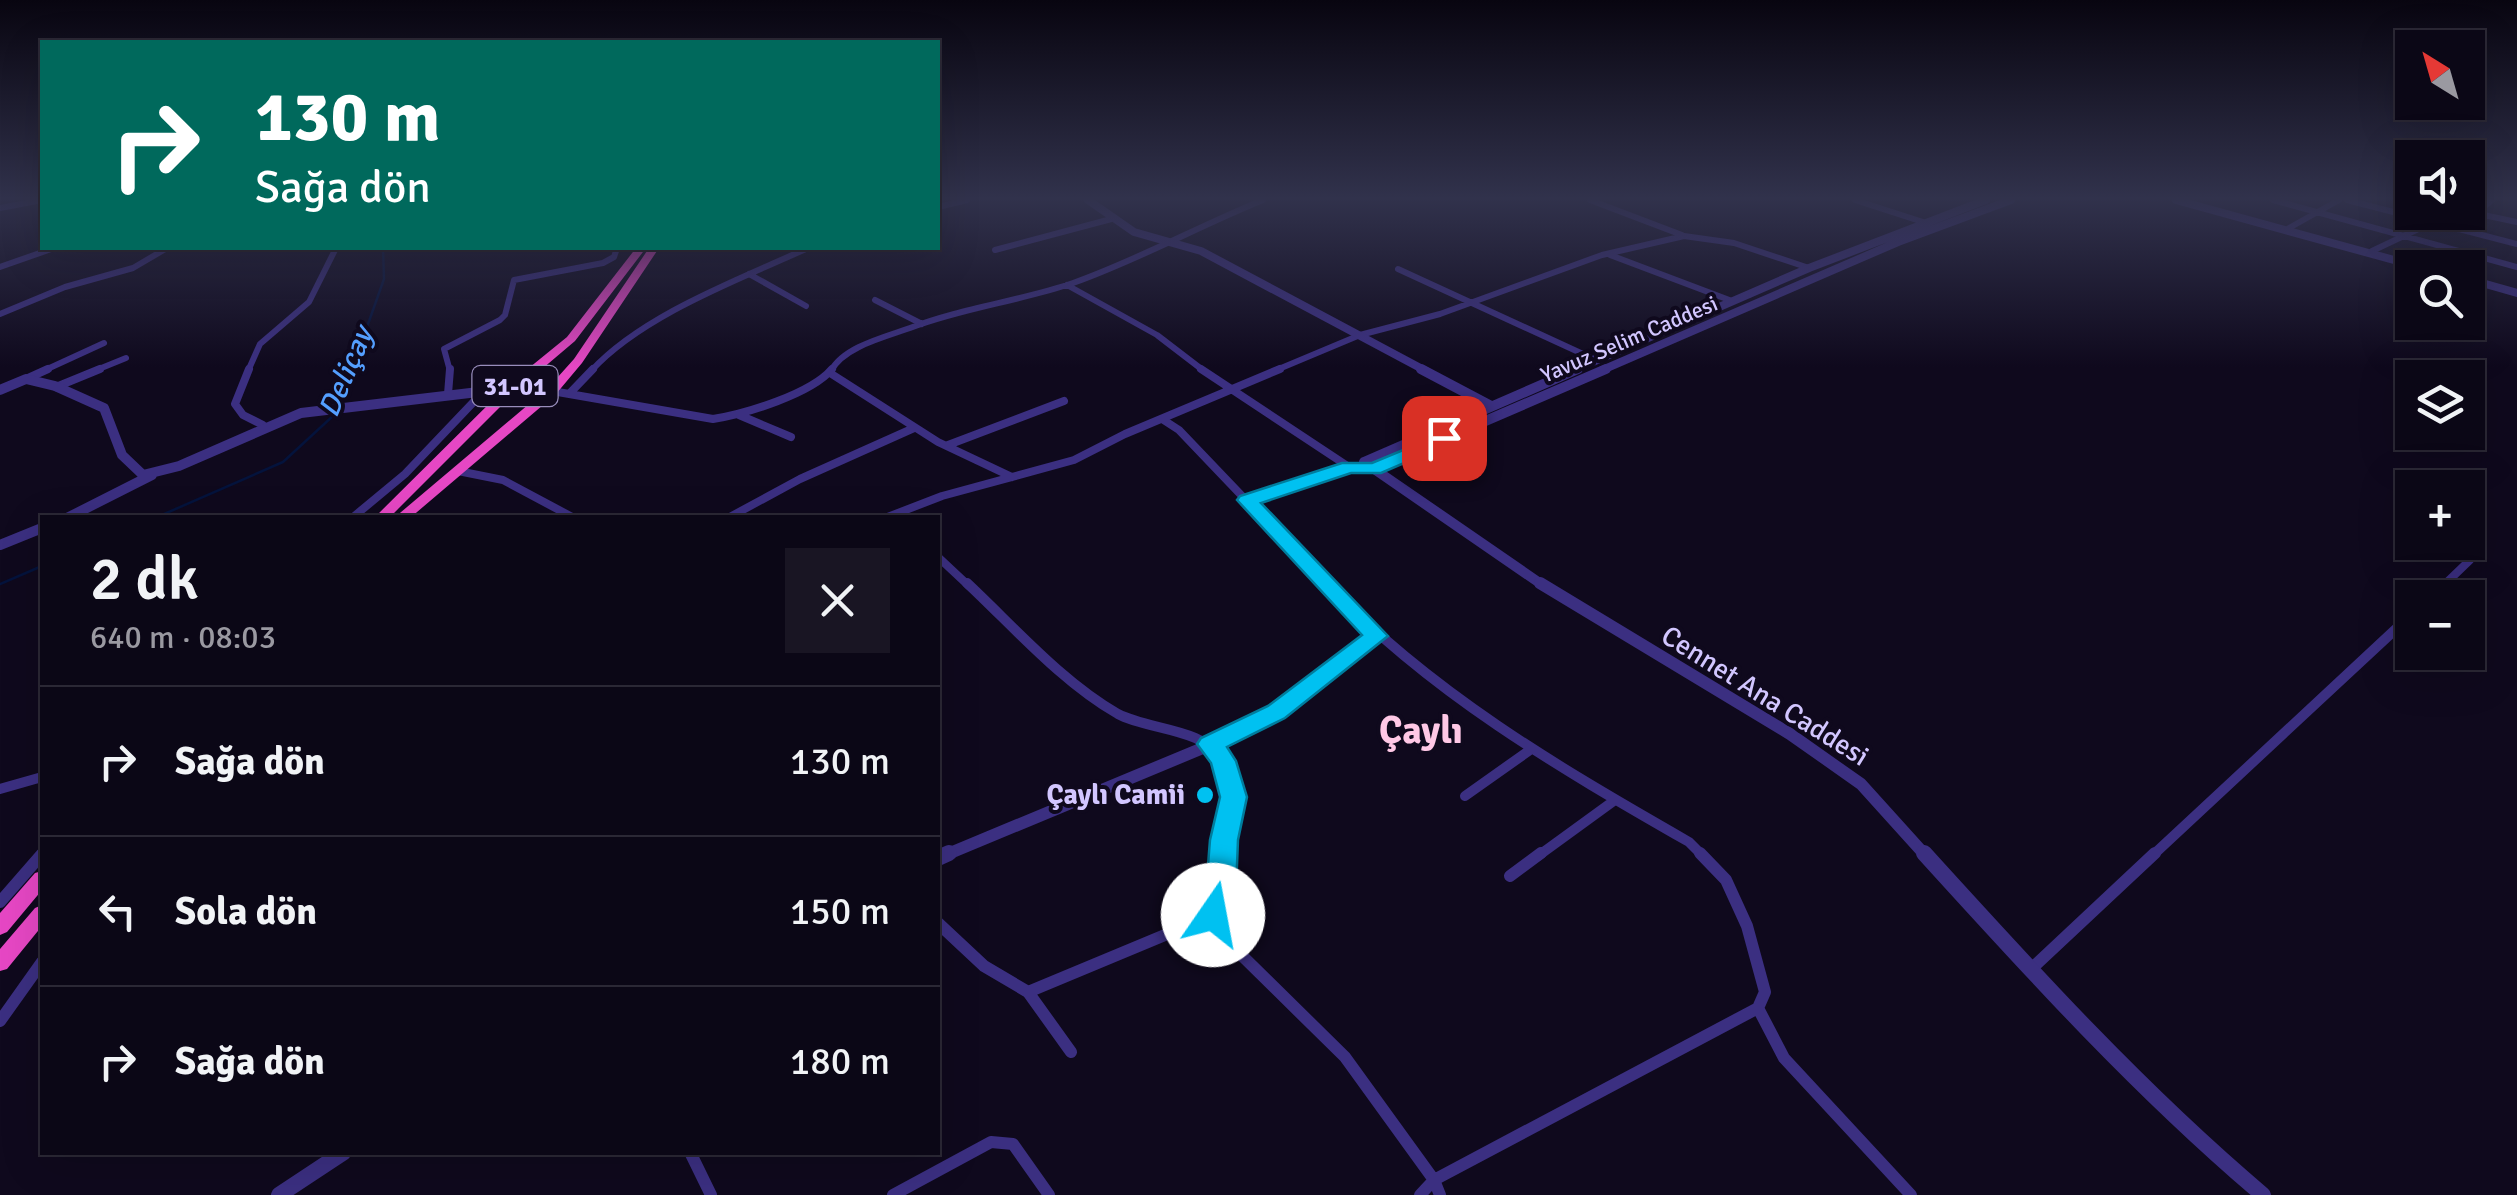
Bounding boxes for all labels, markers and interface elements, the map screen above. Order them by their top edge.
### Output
north arrow [2395,30,2485,120]
map controls [2395,30,2485,670]
text: 130 m [255,74,440,160]
icon: right [90,80,220,210]
button: sound [2395,140,2485,230]
text: Sağa dön [255,160,431,215]
button: search [2395,250,2485,340]
street label: Yavuz Selim Caddesi [1536,290,1722,388]
water label: Deliçay [311,318,383,423]
button: layers [2395,360,2485,450]
road number: 31-01 [472,366,558,406]
pin [1402,396,1487,481]
icon: arrive [1417,411,1472,466]
button: + [2395,470,2485,560]
text: 2 dk [90,543,198,617]
button: close [785,548,890,653]
button: − [2395,580,2485,670]
text: 640 m · 08:03 [90,618,276,657]
street label: Cennet Ana Caddesi [1655,618,1875,774]
district label: Çaylı [1379,707,1463,754]
icon: right [90,734,145,789]
text: Sağa dön [175,738,325,785]
text: 130 m [790,738,890,785]
place label: Çaylı Camii [1046,778,1185,812]
marker: Çaylı Camii [1194,784,1216,806]
position arrow [1161,863,1265,967]
icon: left [90,884,145,939]
text: Sola dön [175,888,317,935]
text: 150 m [790,888,890,935]
icon: right [90,1034,145,1089]
text: Sağa dön [175,1038,325,1085]
text: 180 m [790,1038,890,1085]

